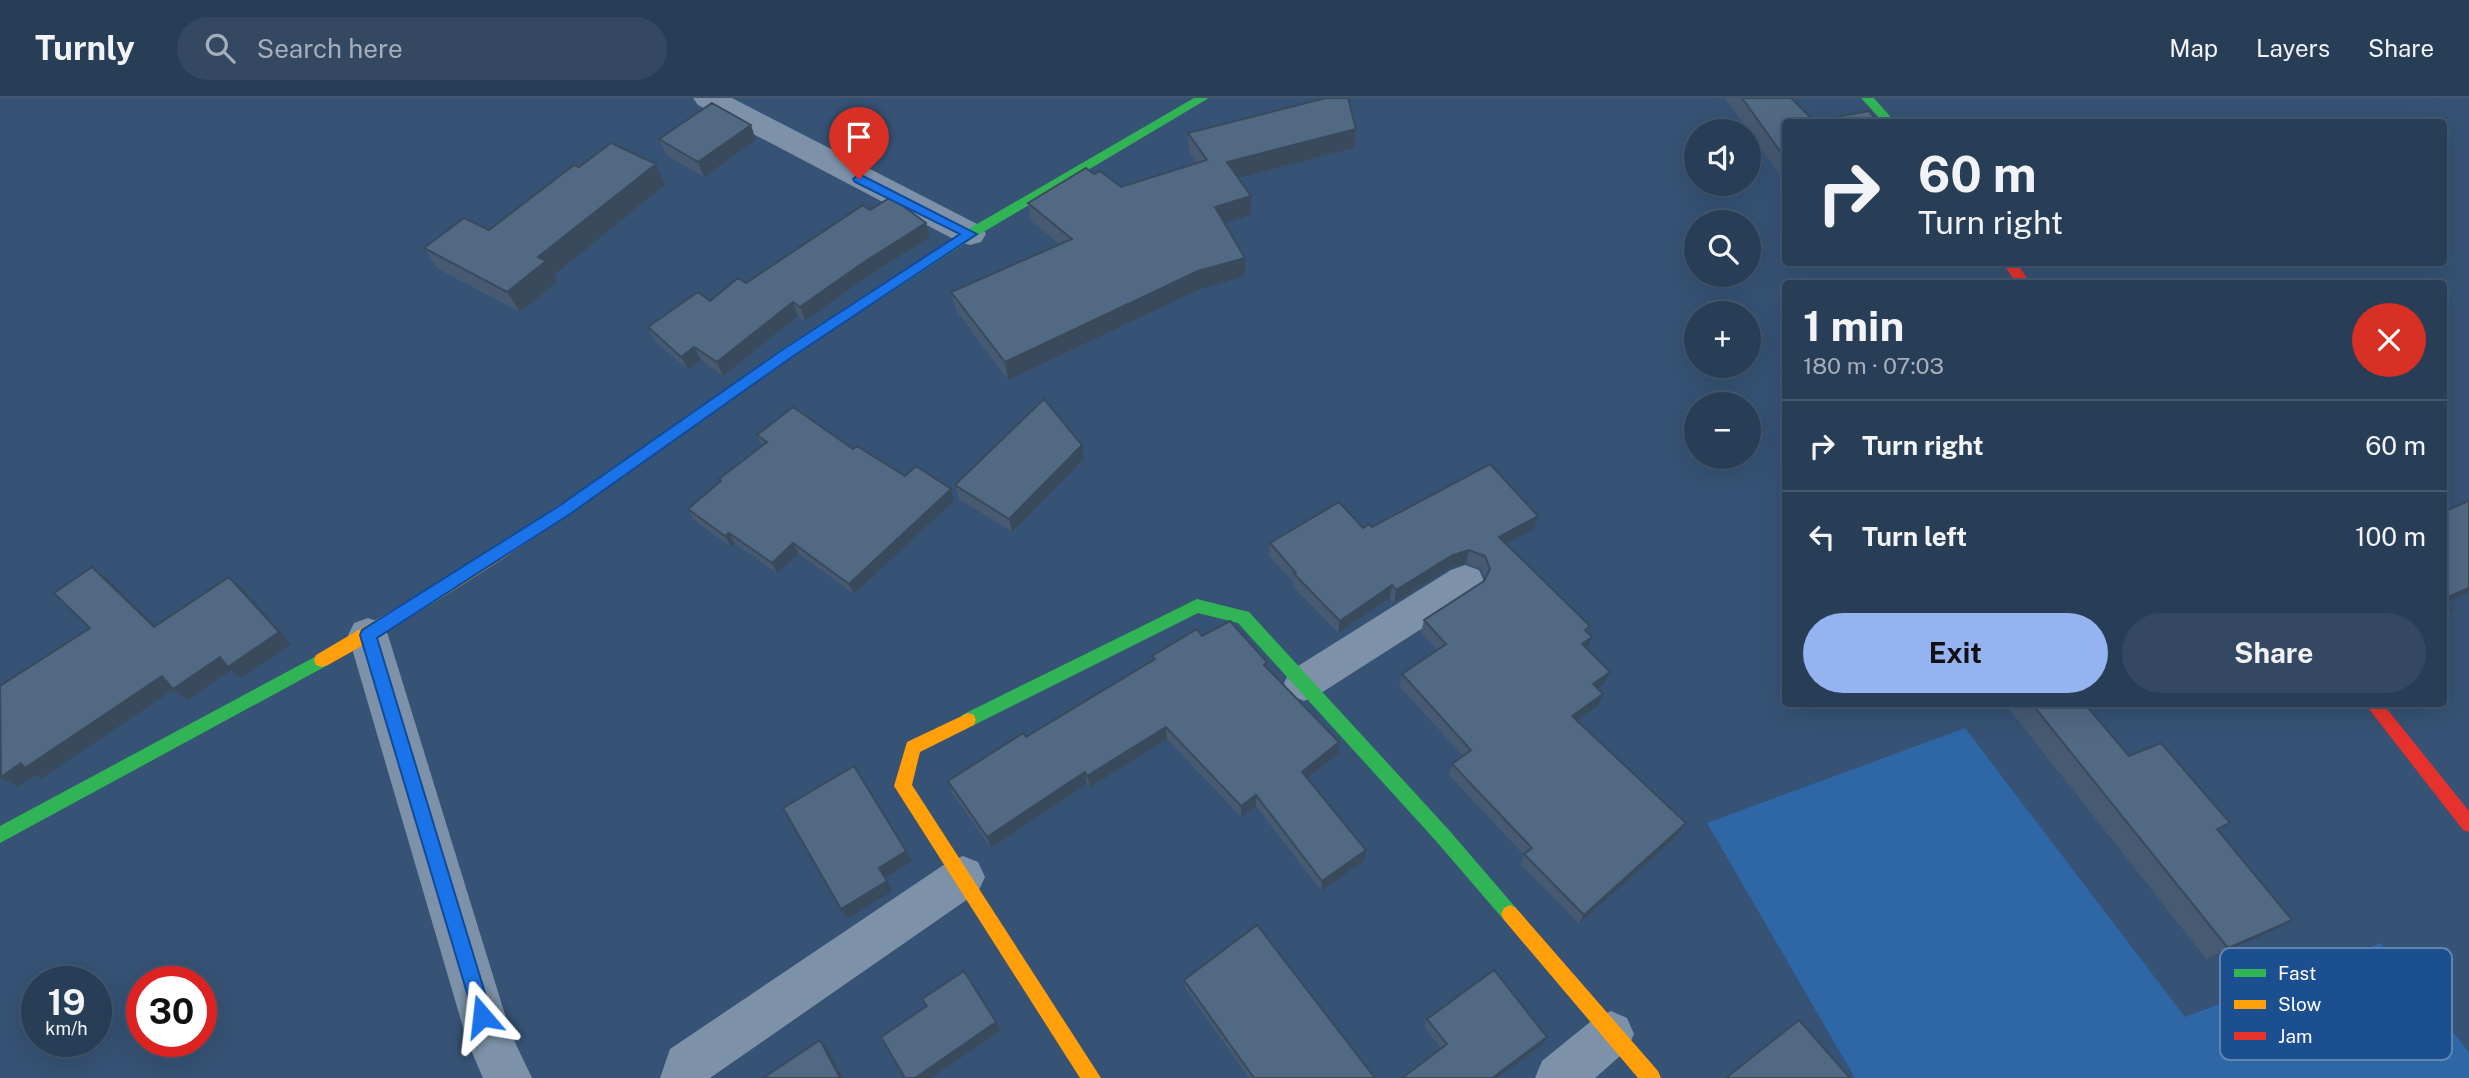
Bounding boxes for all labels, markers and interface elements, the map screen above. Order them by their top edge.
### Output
search box [177,17,667,80]
text: Turnly [35,29,135,67]
icon: search [201,29,239,67]
text: Search here [257,33,403,64]
text: Map [2169,34,2218,62]
text: Layers [2256,34,2330,62]
text: Share [2368,34,2434,62]
pin [829,107,889,179]
icon: arrive [840,118,878,156]
map controls [1684,119,1761,469]
button: sound [1684,119,1761,196]
text: 60 m [1918,145,2037,203]
icon: right [1803,147,1894,238]
text: Turn right [1918,204,2063,241]
button: search [1684,210,1761,287]
button: + [1684,301,1761,378]
text: 1 min [1803,301,1904,350]
button: close [2352,303,2426,377]
text: 180 m · 07:03 [1803,352,1944,379]
button: − [1684,392,1761,469]
icon: right [1803,427,1841,465]
text: Turn right [1862,430,1984,461]
text: 60 m [2365,430,2426,461]
icon: left [1803,518,1841,556]
text: Turn left [1862,521,1967,552]
text: 100 m [2355,521,2426,552]
button: Exit [1803,613,2108,693]
button: Share [2122,613,2426,693]
legend [2220,948,2452,1060]
text: Fast [2278,962,2316,984]
speed limit sign: 30 [126,966,217,1057]
position arrow [445,979,519,1053]
text: 19 [47,982,86,1023]
text: Slow [2278,993,2322,1015]
text: km/h [45,1018,88,1039]
text: Jam [2278,1025,2312,1047]

